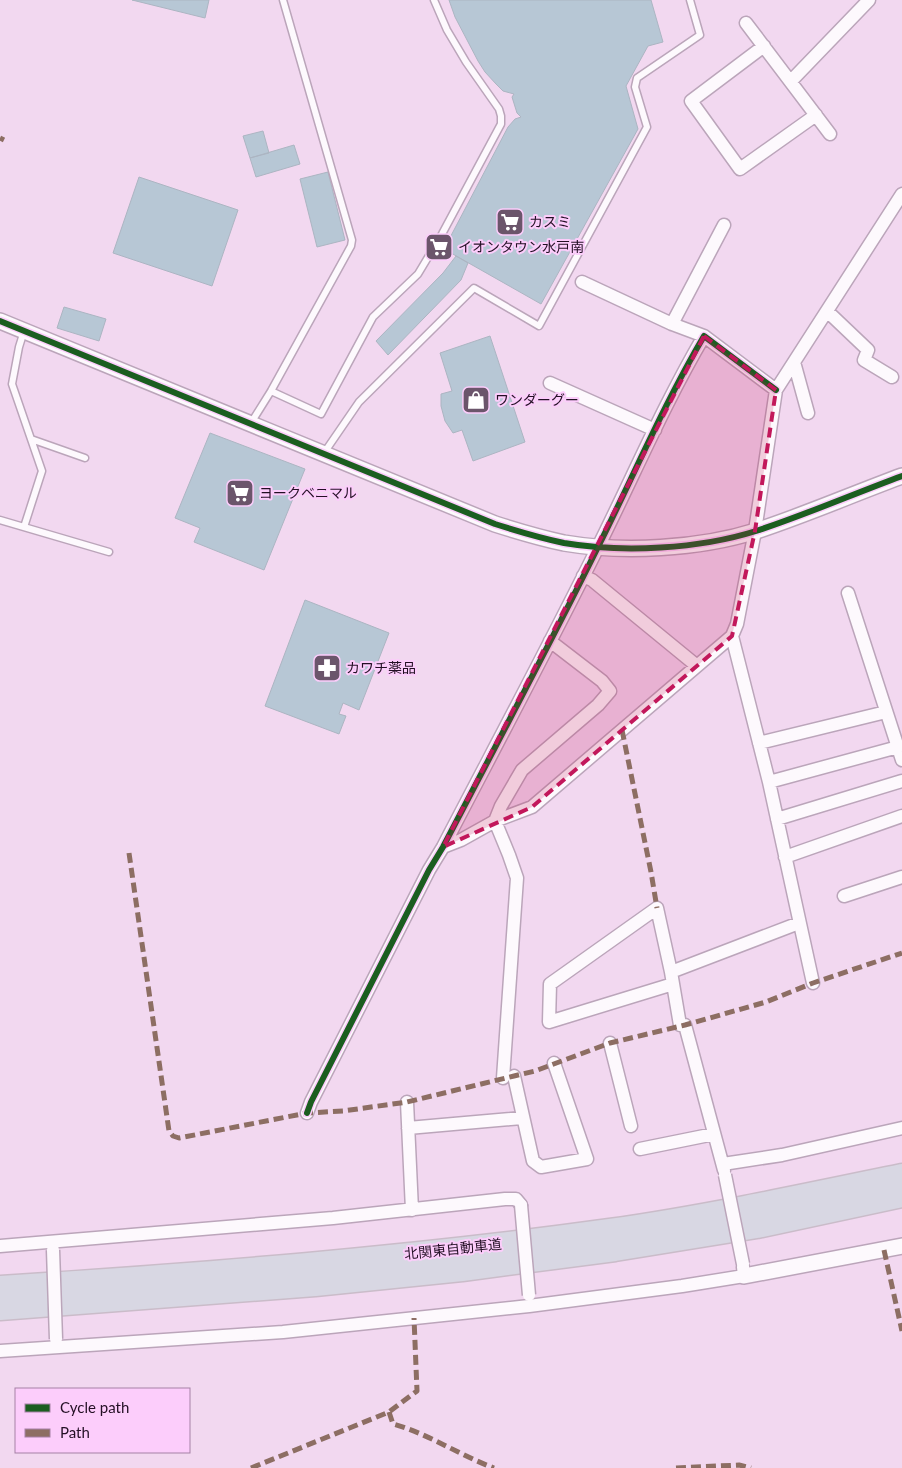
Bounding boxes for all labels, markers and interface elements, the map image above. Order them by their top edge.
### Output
supermarket icon: カスミ [495,207,525,237]
place label: カスミ [529,213,571,230]
supermarket icon: イオンタウン水戸南 [424,232,454,262]
place label: イオンタウン水戸南 [458,238,584,255]
shop icon: ワンダーグー [461,385,491,415]
place label: ワンダーグー [495,391,579,408]
supermarket icon: ヨークベニマル [225,478,255,508]
place label: ヨークベニマル [259,484,357,501]
pharmacy icon: カワチ薬品 [312,653,342,683]
place label: カワチ薬品 [346,659,416,676]
street label: 北関東自動車道 [403,1235,503,1262]
legend [15,1388,190,1453]
text: Cycle path [60,1398,129,1416]
text: Path [60,1423,90,1441]

